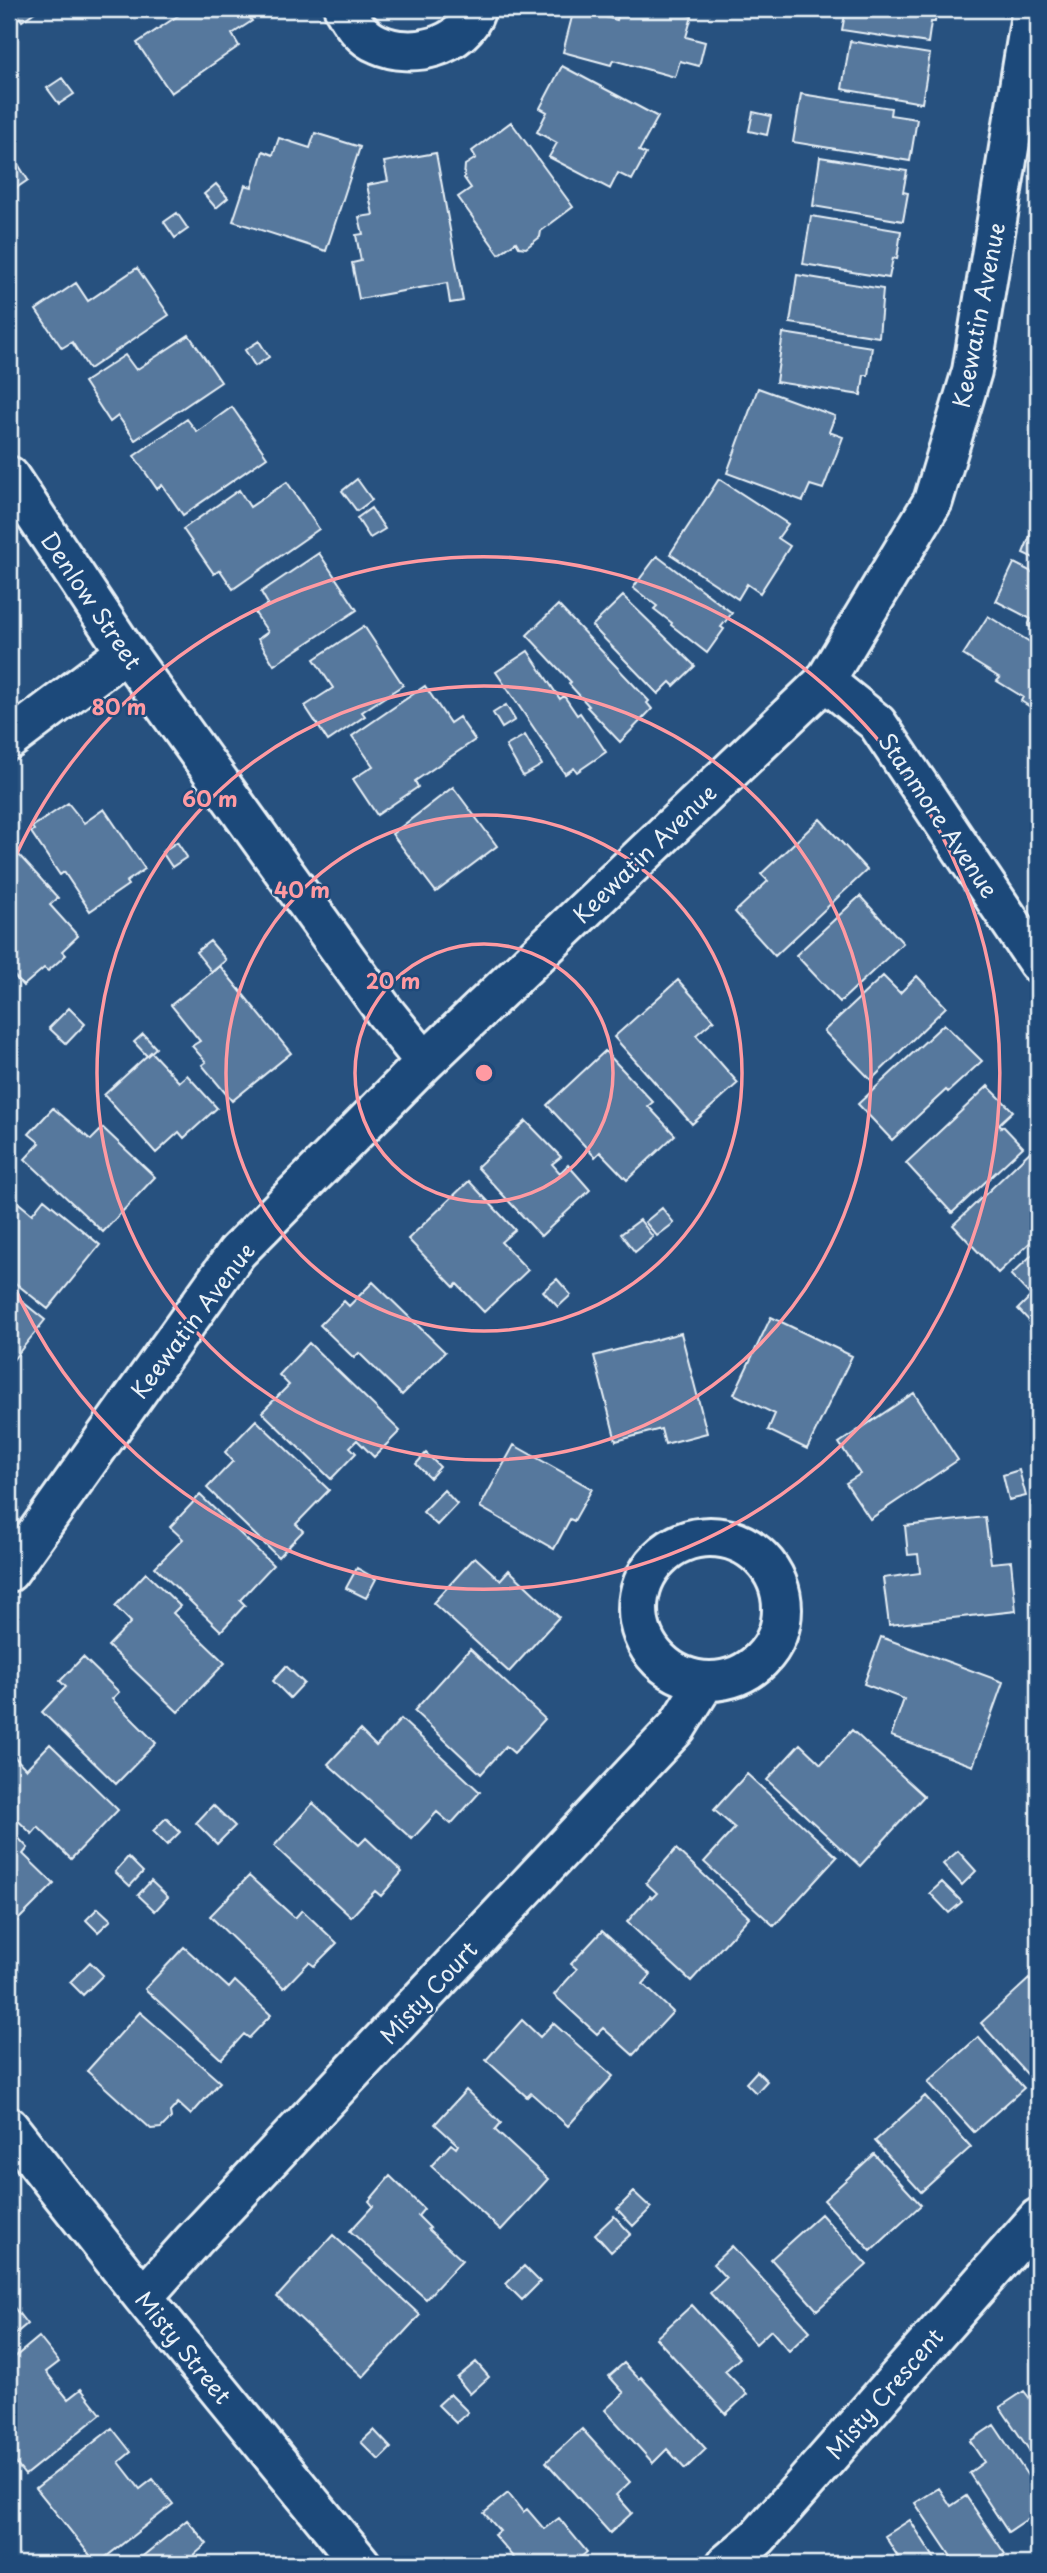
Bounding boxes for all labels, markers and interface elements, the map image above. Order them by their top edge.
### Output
street label: Keewatin Avenue [943,219,1013,411]
street label: Denlow Street [33,524,151,676]
text: 80 m [92,690,146,722]
street label: Stanmore Avenue [871,725,1007,905]
street label: Keewatin Avenue [564,775,724,931]
text: 60 m [182,782,238,814]
text: 40 m [274,873,330,905]
text: 20 m [366,964,420,996]
centre of rings [472,1061,496,1085]
street label: Keewatin Avenue [121,1234,263,1406]
street label: Misty Court [371,1933,485,2051]
street label: Misty Street [127,2283,241,2411]
street label: Misty Crescent [817,2320,951,2466]

